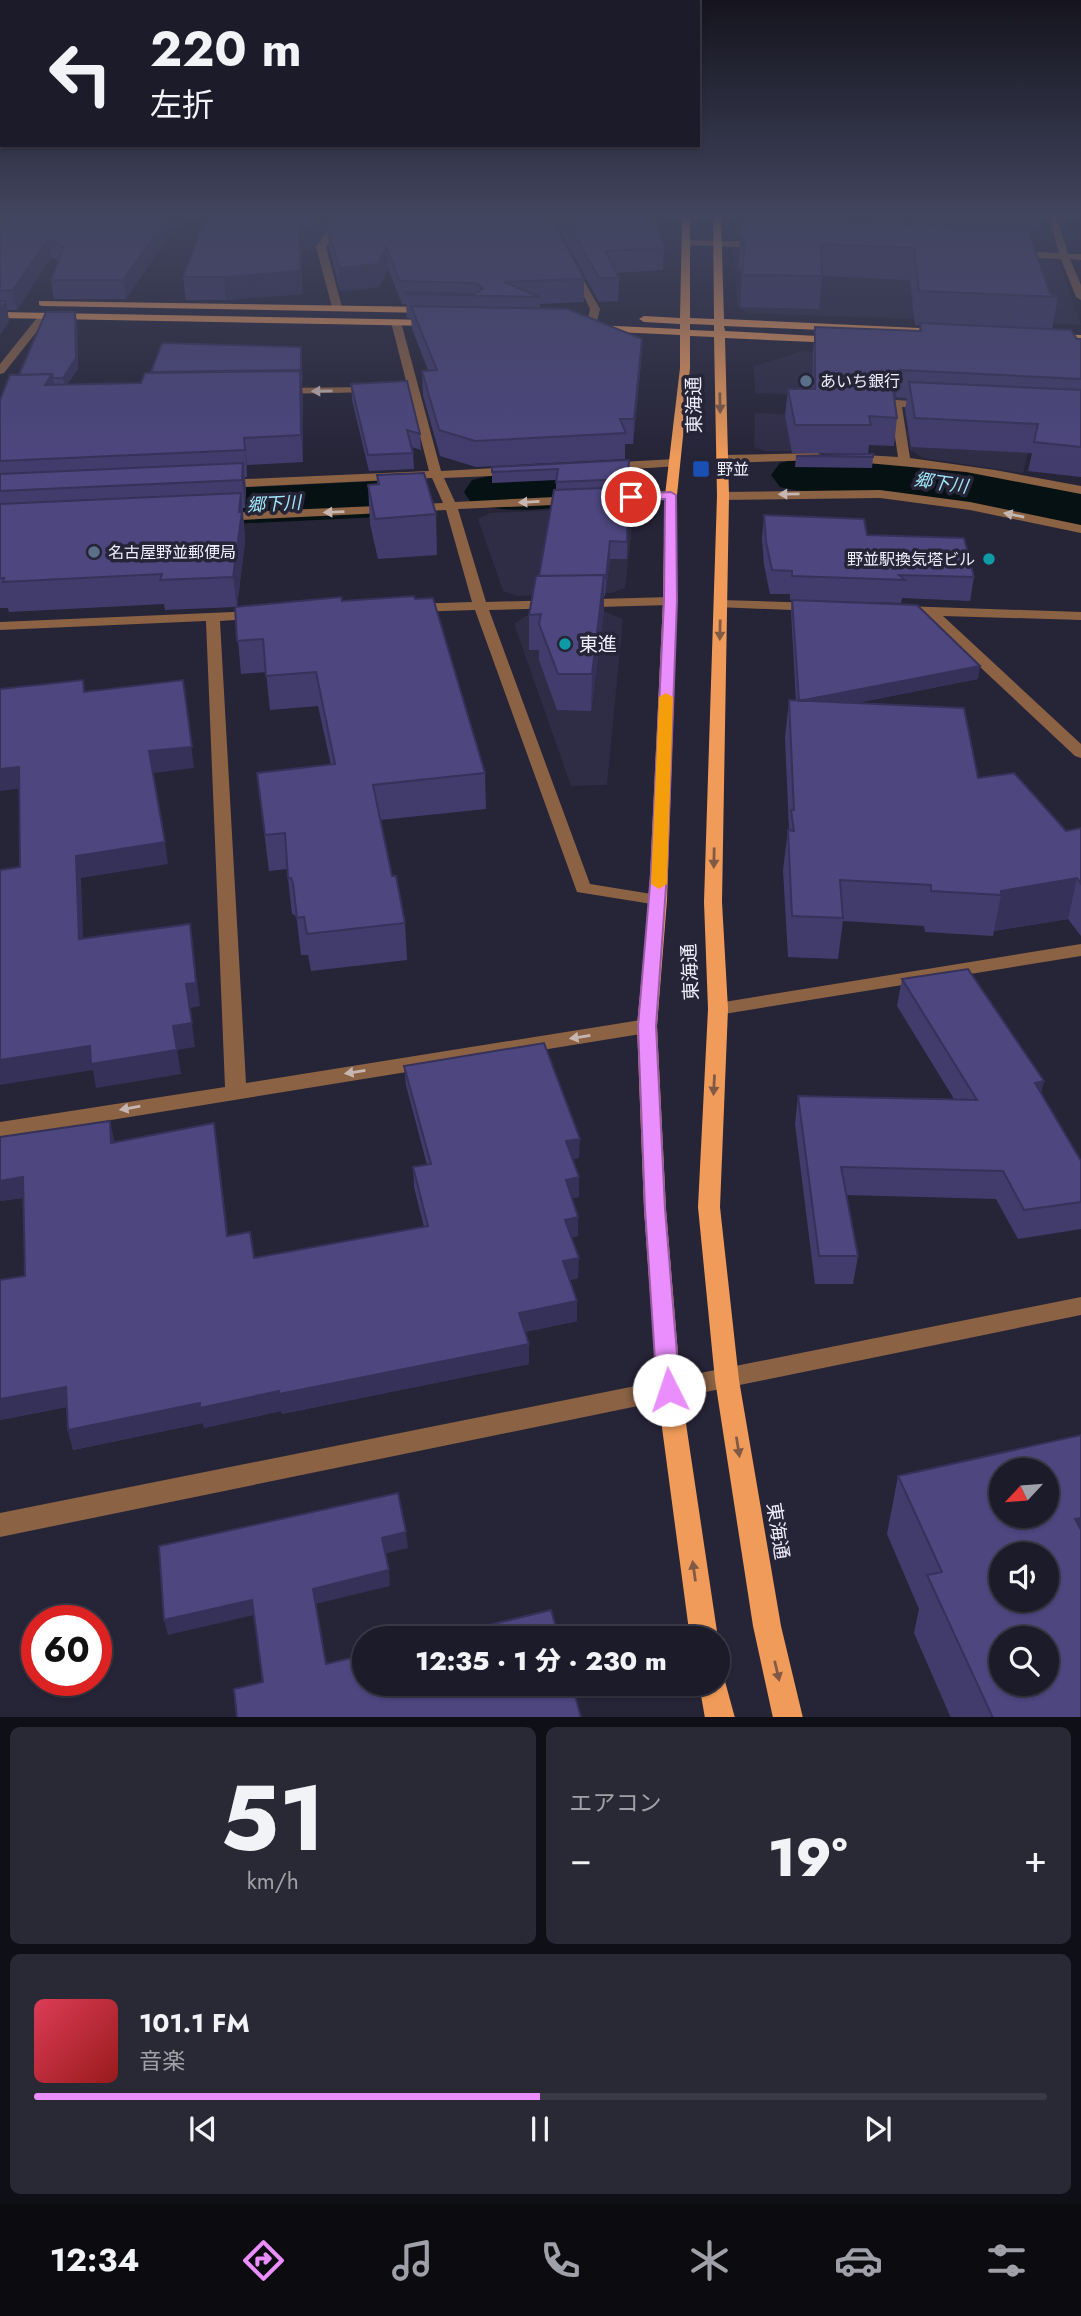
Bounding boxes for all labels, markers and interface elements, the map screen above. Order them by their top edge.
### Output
text: 220 m [150,14,302,84]
icon: left [35,28,126,119]
text: 左折 [150,82,214,128]
place label: あいち銀行 [820,370,900,393]
marker: あいち銀行 [798,373,814,389]
street label: 東海通 [680,376,708,434]
one-way arrow [311,385,333,396]
one-way arrow [715,392,726,414]
place label: 野並 [717,458,749,481]
marker: 野並 [691,459,711,479]
water label: 郷下川 [912,466,972,500]
pin [601,467,661,527]
icon: arrive [612,478,650,516]
one-way arrow [777,489,799,500]
water label: 郷下川 [246,490,304,518]
one-way arrow [518,497,540,508]
one-way arrow [322,506,344,517]
one-way arrow [1003,510,1025,521]
place label: 名古屋野並郵便局 [108,541,236,564]
marker: 名古屋野並郵便局 [86,544,102,560]
place label: 野並駅換気塔ビル [847,548,975,571]
marker: 野並駅換気塔ビル [981,551,997,567]
one-way arrow [714,620,726,642]
place label: 東進 [579,631,617,658]
marker: 東進 [557,636,573,652]
one-way arrow [708,847,720,869]
street label: 東海通 [675,943,705,1001]
one-way arrow [568,1031,590,1042]
one-way arrow [344,1067,366,1078]
one-way arrow [709,1074,720,1096]
one-way arrow [119,1103,141,1114]
position arrow [632,1353,706,1427]
one-way arrow [733,1436,744,1458]
north arrow [989,1458,1059,1528]
map controls [989,1458,1059,1696]
street label: 東海通 [760,1501,796,1561]
button: sound [989,1542,1059,1612]
one-way arrow [688,1559,699,1581]
speed limit sign: 60 [21,1605,112,1696]
button: search [989,1626,1059,1696]
text: 12:35 · 1 分 · 230 m [415,1642,667,1680]
one-way arrow [772,1660,783,1682]
text: 51 [220,1753,325,1884]
text: エアコン [570,1786,662,1820]
text: 19° [768,1820,847,1896]
text: − [570,1831,592,1886]
text: + [1024,1831,1047,1886]
text: km/h [247,1864,299,1898]
text: 101.1 FM [139,2004,250,2042]
text: 音楽 [139,2044,185,2078]
icon: previous [184,2110,222,2148]
icon: pause [521,2110,559,2148]
icon: next [859,2110,897,2148]
icon: directions [239,2236,288,2285]
icon: music [388,2236,437,2285]
icon: phone [536,2236,585,2285]
icon: climate [685,2236,734,2285]
icon: car [834,2236,883,2285]
icon: filters [982,2236,1031,2285]
text: 12:34 [50,2237,140,2283]

